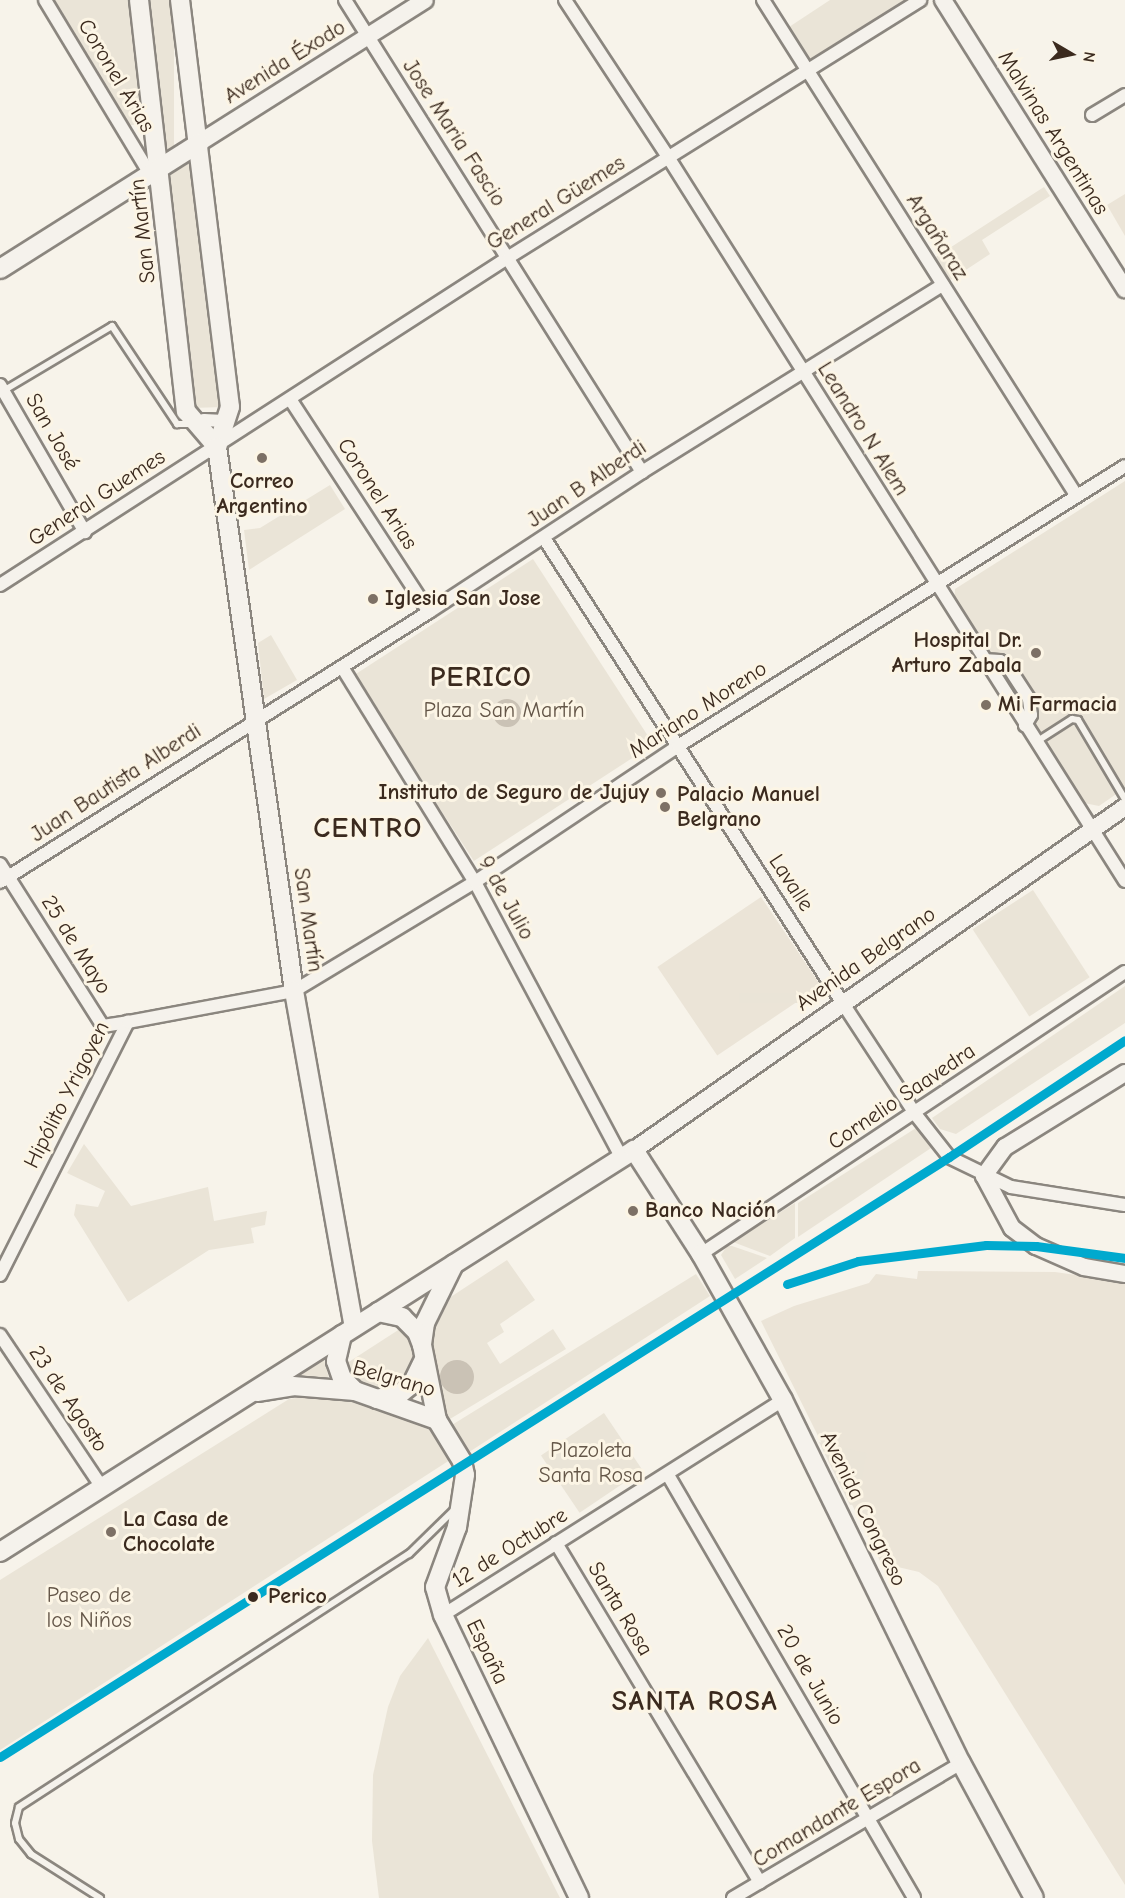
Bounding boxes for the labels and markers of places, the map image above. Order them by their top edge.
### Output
marker: Correo Argentino [255,451,269,465]
place label: Correo Argentino [216,468,308,520]
place label: Iglesia San Jose [385,586,541,612]
marker: Iglesia San Jose [366,592,380,606]
place label: Hospital Dr. Arturo Zabala [892,627,1022,678]
marker: Hospital Dr. Arturo Zabala [1027,644,1045,662]
place label: Mi Farmacia [998,692,1117,718]
marker: Mi Farmacia [979,698,993,712]
place label: Instituto de Seguro de Jujuy [378,780,649,806]
place label: Palacio Manuel Belgrano [677,781,820,832]
marker: Instituto de Seguro de Jujuy [654,786,668,800]
marker: Palacio Manuel Belgrano [658,800,672,814]
place label: Banco Nación [645,1198,776,1224]
marker: Banco Nación [626,1204,640,1218]
place label: La Casa de Chocolate [123,1506,228,1558]
marker: La Casa de Chocolate [104,1525,118,1539]
place label: Perico [268,1584,327,1610]
marker: Perico [243,1587,263,1607]

